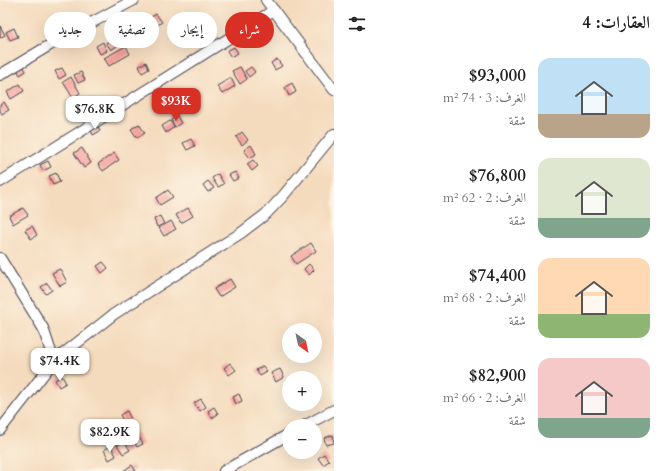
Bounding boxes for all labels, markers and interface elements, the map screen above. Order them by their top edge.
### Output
text: العقارات: 4 [582,11,650,34]
chip: جديد [44,12,96,48]
chip: تصفية [104,12,159,48]
chip: إيجار [167,12,217,48]
chip: شراء [225,12,274,48]
icon: filters [346,13,368,35]
text: $93,000 [469,64,526,87]
icon: home [570,74,618,122]
pin: $93K [152,88,200,122]
text: الغرف: 3 · 74 m² [443,89,526,107]
text: $93K [161,92,191,110]
pin: $76.8K [62,96,128,130]
text: $76.8K [75,100,115,118]
text: شقة [509,112,526,130]
text: $76,800 [469,164,526,187]
icon: home [570,174,618,222]
text: الغرف: 2 · 62 m² [443,189,526,207]
text: شقة [509,212,526,230]
text: $74,400 [469,264,526,287]
icon: home [570,274,618,322]
text: الغرف: 2 · 68 m² [443,289,526,307]
text: شقة [509,312,526,330]
north arrow [282,323,322,363]
map controls [282,323,322,459]
pin: $74.4K [27,348,93,382]
text: $74.4K [40,352,80,370]
text: $82,900 [469,364,526,387]
button: + [282,371,322,411]
icon: home [570,374,618,422]
text: الغرف: 2 · 66 m² [443,389,526,407]
text: شقة [509,412,526,430]
pin: $82.9K [77,419,143,453]
button: − [282,419,322,459]
text: $82.9K [90,423,130,441]

